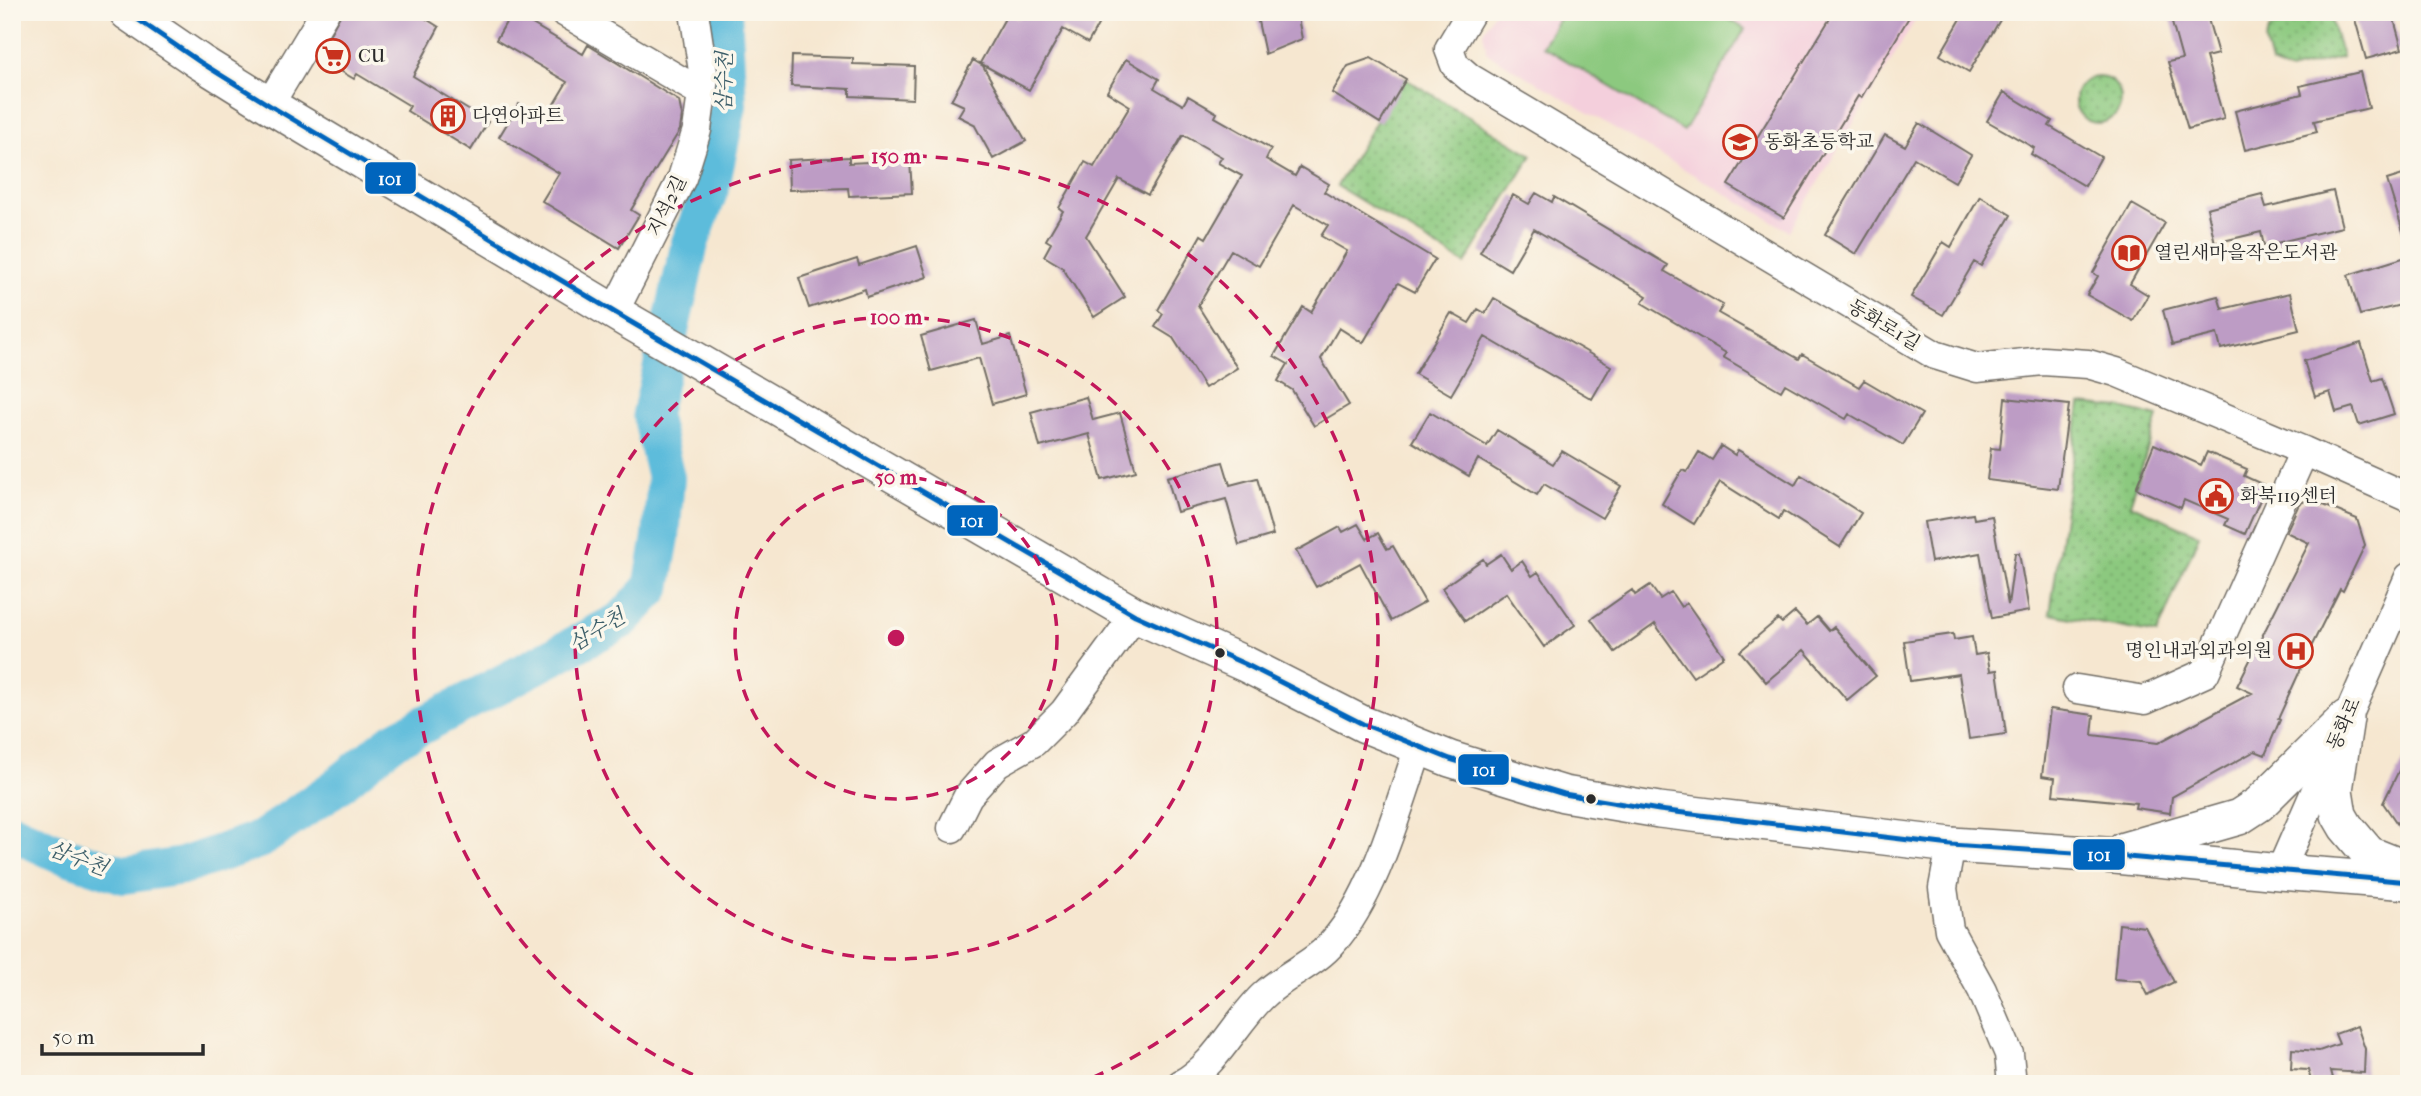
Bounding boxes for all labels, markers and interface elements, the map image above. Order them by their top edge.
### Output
supermarket icon: CU [314,37,352,75]
place label: CU [358,45,386,67]
water label: 삼수천 [711,50,737,113]
building icon: 다연아파트 [429,97,467,135]
place label: 다연아파트 [472,105,564,127]
school or university icon: 동화초등학교 [1721,123,1759,161]
place label: 동화초등학교 [1764,131,1874,153]
text: 150 m [871,144,922,168]
line badge: 101 [364,161,417,195]
text: 101 [378,168,402,190]
street label: 지석2길 [643,172,691,240]
library icon: 열린새마을작은도서관 [2110,234,2148,272]
place label: 열린새마을작은도서관 [2154,242,2338,264]
street label: 동화로1길 [1844,295,1924,355]
text: 100 m [870,305,923,329]
text: 50 m [875,465,918,489]
public building icon: 화북119센터 [2197,477,2235,515]
place label: 화북119센터 [2240,485,2337,507]
line badge: 101 [946,504,999,537]
text: 101 [960,510,984,532]
water label: 삼수천 [565,603,631,656]
centre of rings [884,626,908,650]
hospital icon: 명인내과외과의원 [2277,632,2315,670]
place label: 명인내과외과의원 [2125,640,2272,662]
unlabelled marker [1213,646,1227,660]
street label: 동화로 [2323,694,2365,754]
line badge: 101 [1457,753,1510,786]
text: 101 [1472,759,1496,781]
unlabelled marker [1584,792,1598,806]
water label: 삼수천 [45,836,112,881]
line badge: 101 [2072,838,2126,871]
text: 101 [2087,844,2111,866]
scale bar [42,1012,203,1056]
text: 50 m [52,1025,95,1049]

